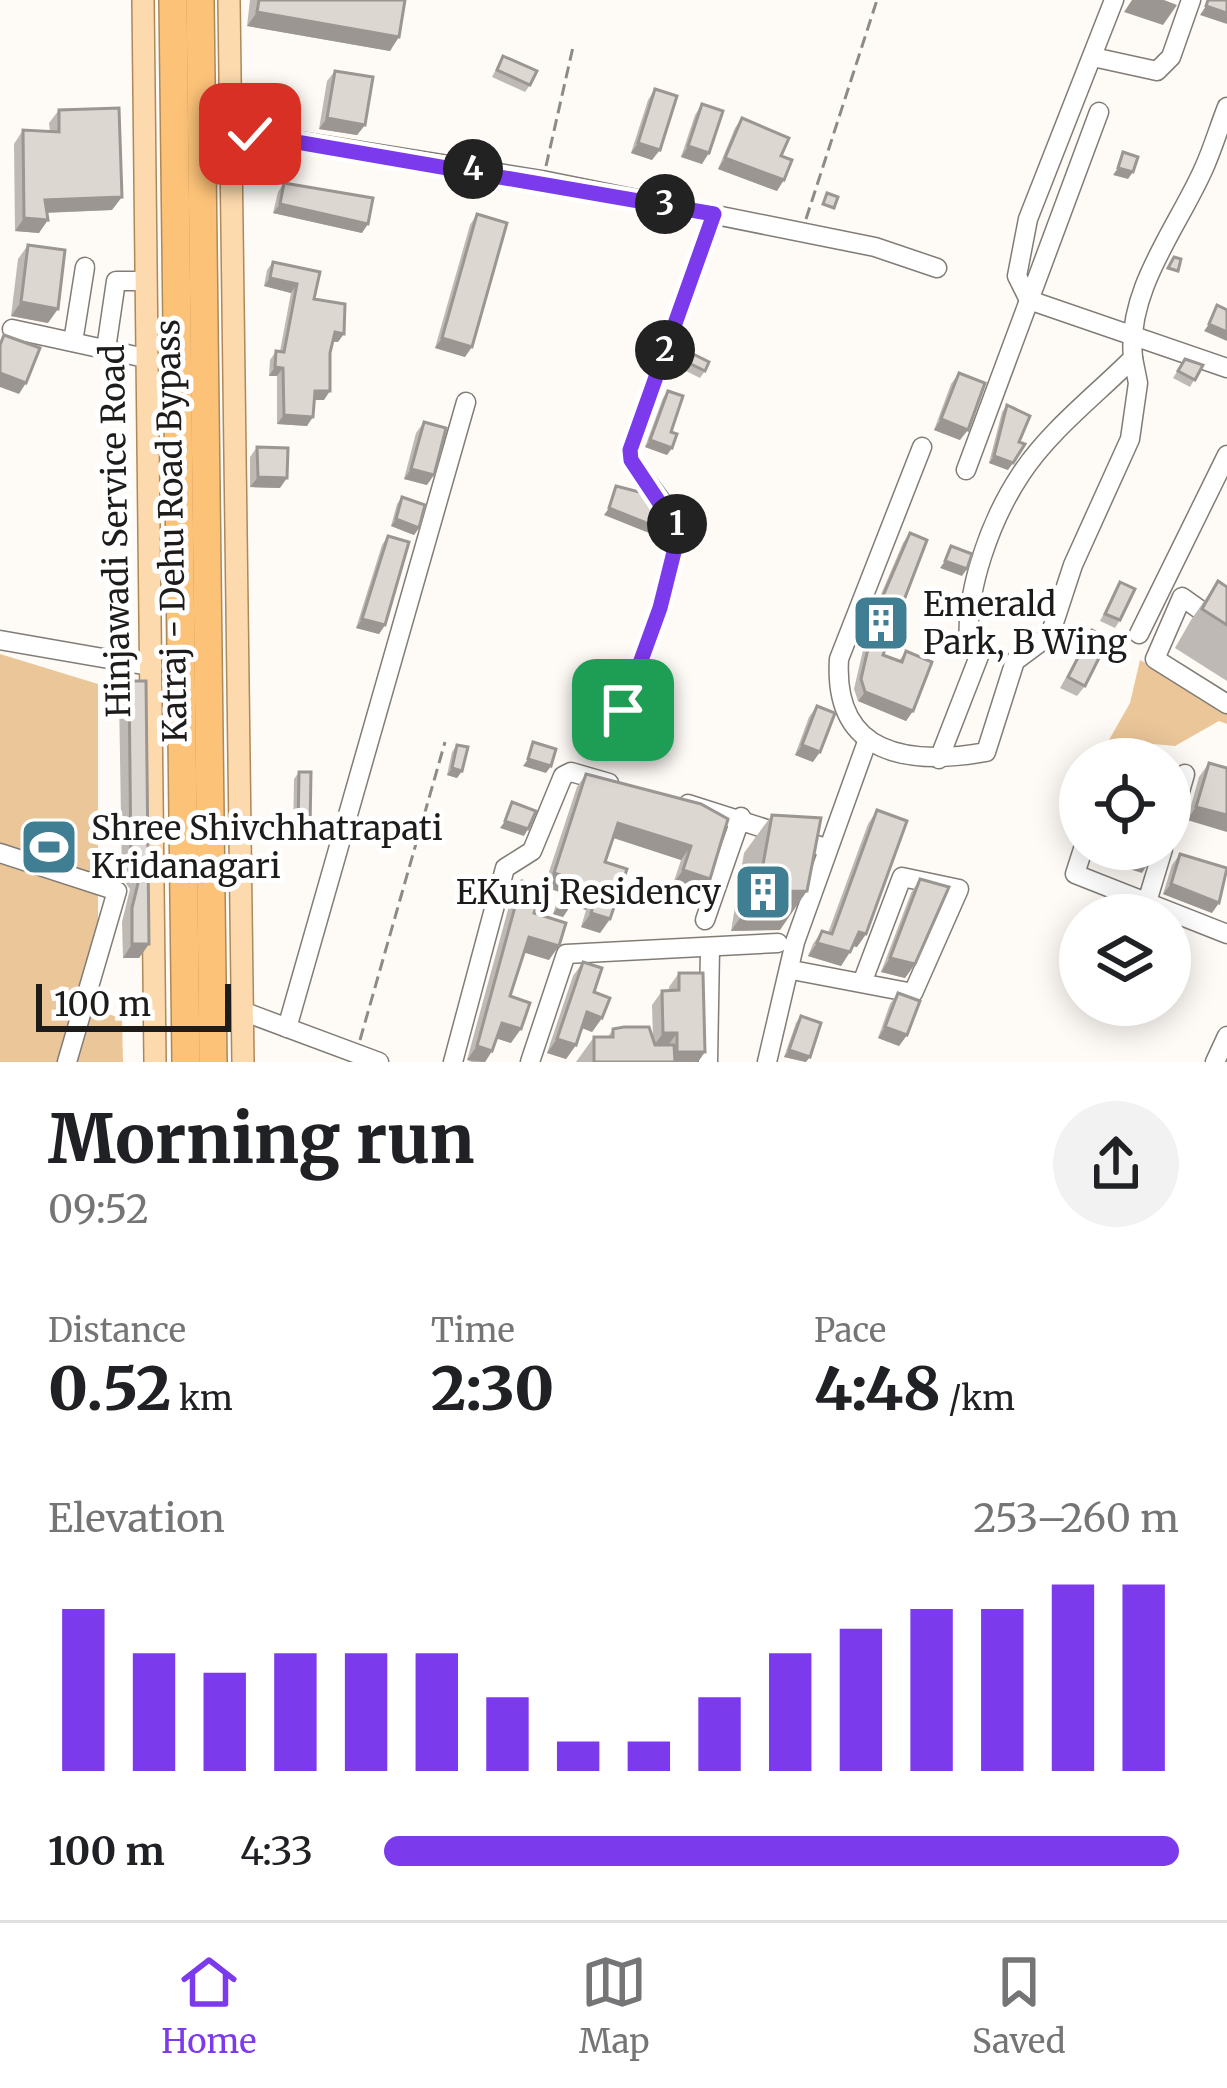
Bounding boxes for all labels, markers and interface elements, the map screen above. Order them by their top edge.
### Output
pin [199,83,301,185]
icon: check [217,101,283,167]
pin: 4 [443,139,503,199]
text: 4 [463,148,483,189]
pin: 3 [635,174,695,234]
text: 3 [656,183,674,224]
street label: Katraj - Dehu Road Bypass [147,319,196,743]
pin: 2 [635,320,695,380]
text: 2 [655,329,675,370]
street label: Hinjawadi Service Road [92,344,139,718]
pin: 1 [647,494,707,554]
text: 1 [669,503,685,544]
place label: Emerald Park, B Wing [923,584,1127,663]
building icon: Emerald Park, B Wing [850,592,912,654]
pin [572,659,674,761]
icon: arrive [590,677,656,743]
map controls [1059,738,1191,1026]
button: locate [1059,738,1191,870]
place label: Shree Shivchhatrapati Kridanagari [91,808,443,887]
sports icon: Shree Shivchhatrapati Kridanagari [18,816,80,878]
building icon: EKunj Residency [732,861,794,923]
place label: EKunj Residency [456,872,722,913]
button: layers [1059,894,1191,1026]
scale bar [36,978,231,1031]
text: 100 m [54,984,151,1025]
text: Morning run [48,1098,474,1181]
button: share [1053,1101,1179,1227]
text: 09:52 [48,1185,149,1234]
text: Distance [48,1310,186,1351]
text: Time [431,1310,515,1351]
text: Pace [814,1310,886,1351]
text: 0.52 [48,1351,171,1426]
text: 2:30 [431,1351,554,1426]
text: 4:48 [814,1351,941,1426]
text: km [171,1378,233,1419]
text: /km [941,1378,1015,1419]
text: Elevation [48,1494,225,1543]
text: 253–260 m [973,1494,1179,1543]
text: 100 m [48,1827,165,1876]
text: 4:33 [240,1827,313,1876]
tab: Home [161,1949,256,2062]
tab: Map [579,1949,649,2062]
tab: Saved [972,1949,1066,2062]

